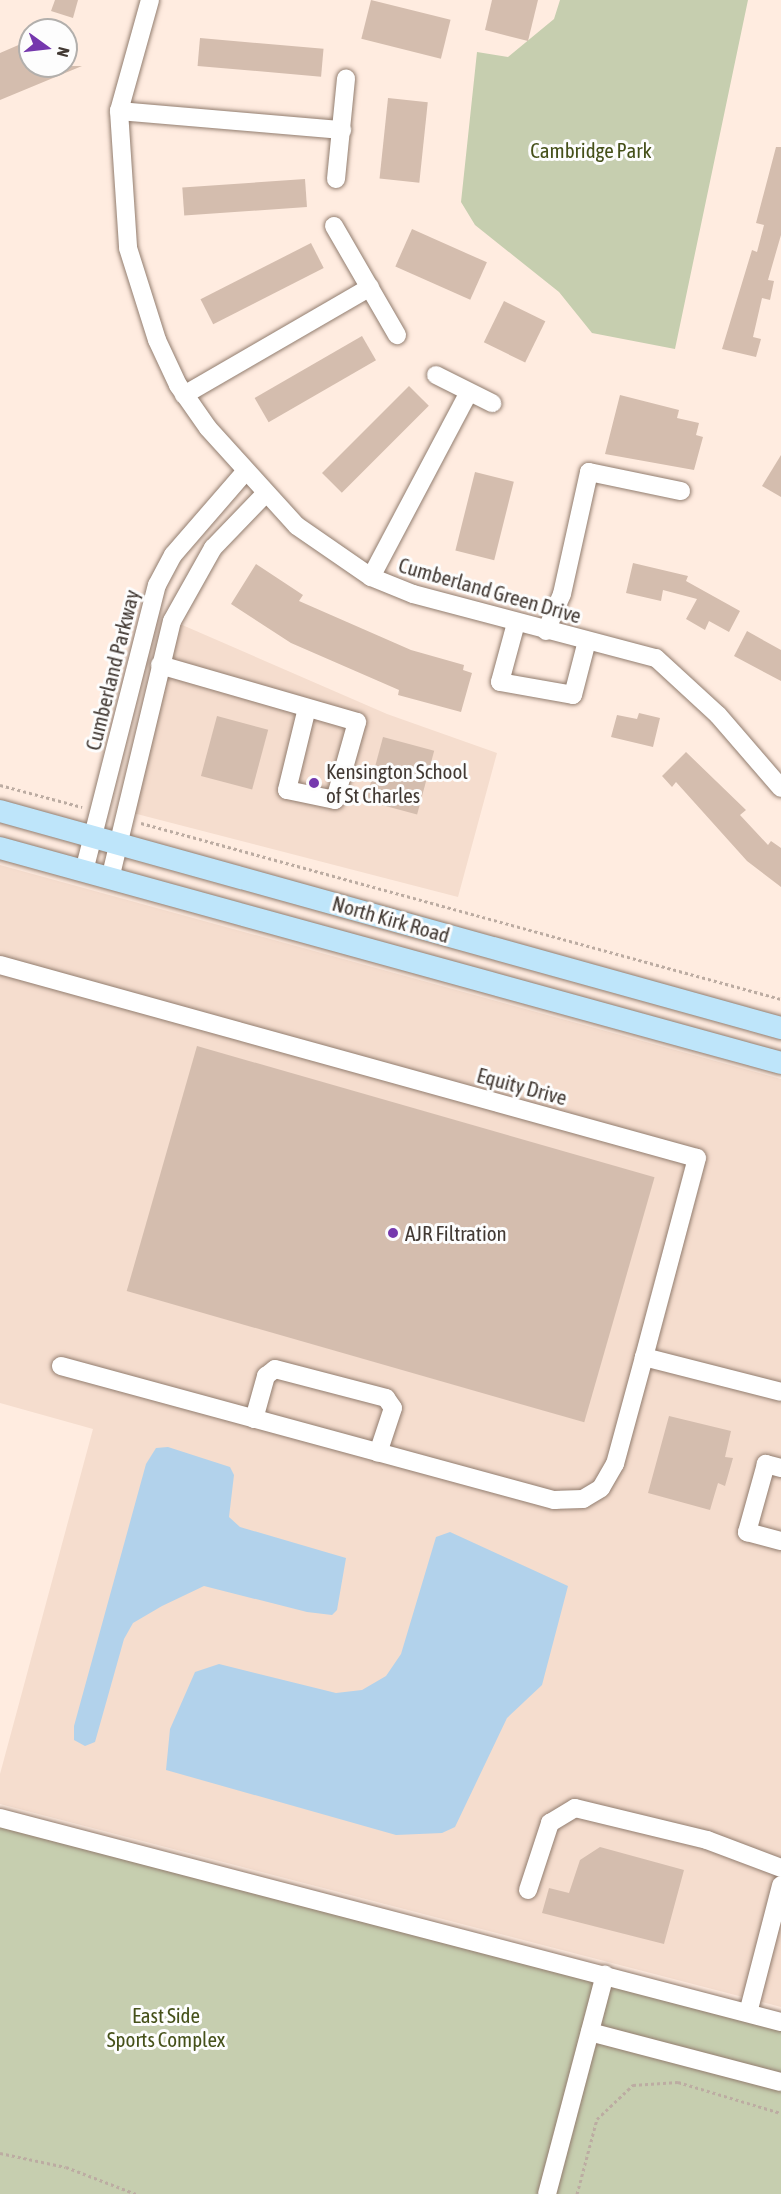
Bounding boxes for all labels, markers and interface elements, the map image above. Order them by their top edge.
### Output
north arrow [18,18,78,78]
text: N [54,45,73,59]
park label: Cambridge Park [530,137,652,163]
street label: Cumberland Green Drive [396,552,584,628]
street label: Cumberland Parkway [80,587,144,753]
place label: Kensington School of St Charles [326,758,468,808]
marker: Kensington School of St Charles [307,776,321,790]
street label: North Kirk Road [329,890,453,948]
street label: Equity Drive [474,1062,570,1110]
place label: AJR Filtration [405,1220,507,1246]
marker: AJR Filtration [386,1226,400,1240]
park label: East Side Sports Complex [107,2002,225,2052]

